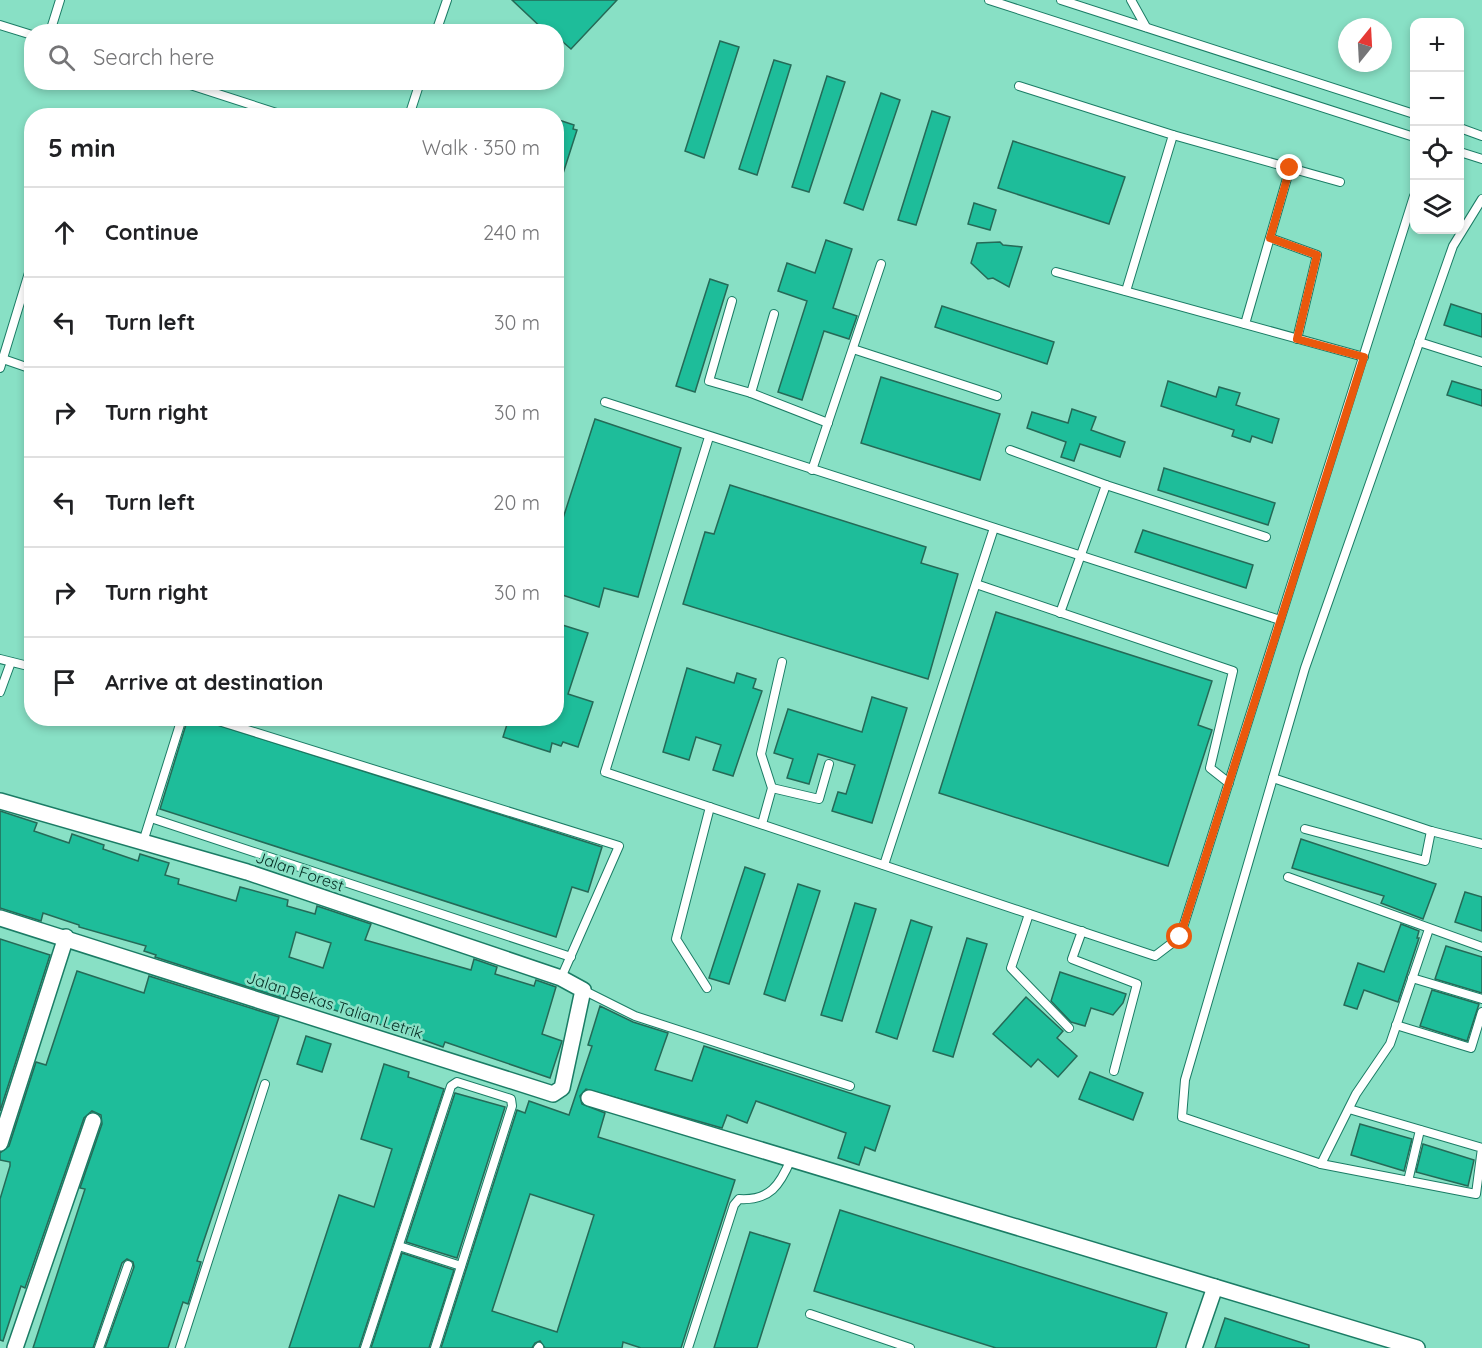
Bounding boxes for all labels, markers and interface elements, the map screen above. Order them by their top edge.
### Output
north arrow [1338,18,1392,72]
map controls [1410,18,1464,234]
button: + [1410,18,1464,72]
search box [24,24,564,90]
icon: search [45,41,78,74]
text: Search here [93,43,214,71]
button: − [1410,72,1464,126]
button: locate [1410,126,1464,180]
text: 5 min [48,131,116,164]
text: Walk · 350 m [422,135,540,160]
route end [1276,154,1302,180]
button: layers [1410,180,1464,234]
icon: ahead [48,216,81,249]
text: Continue [105,218,199,246]
text: 240 m [483,220,540,245]
icon: left [48,306,81,339]
text: Turn left [105,308,195,336]
text: 30 m [494,310,540,335]
icon: right [48,396,81,429]
text: Turn right [105,398,209,426]
text: 30 m [494,400,540,425]
icon: left [48,486,81,519]
text: Turn left [105,488,195,516]
text: 20 m [493,490,540,515]
icon: right [48,576,81,609]
text: Turn right [105,578,209,606]
text: 30 m [494,580,540,605]
icon: arrive [48,666,81,699]
text: Arrive at destination [105,668,323,696]
street label: Jalan Forest [253,847,347,895]
route start [1166,923,1192,949]
street label: Jalan Bekas Talian Letrik [244,967,426,1043]

